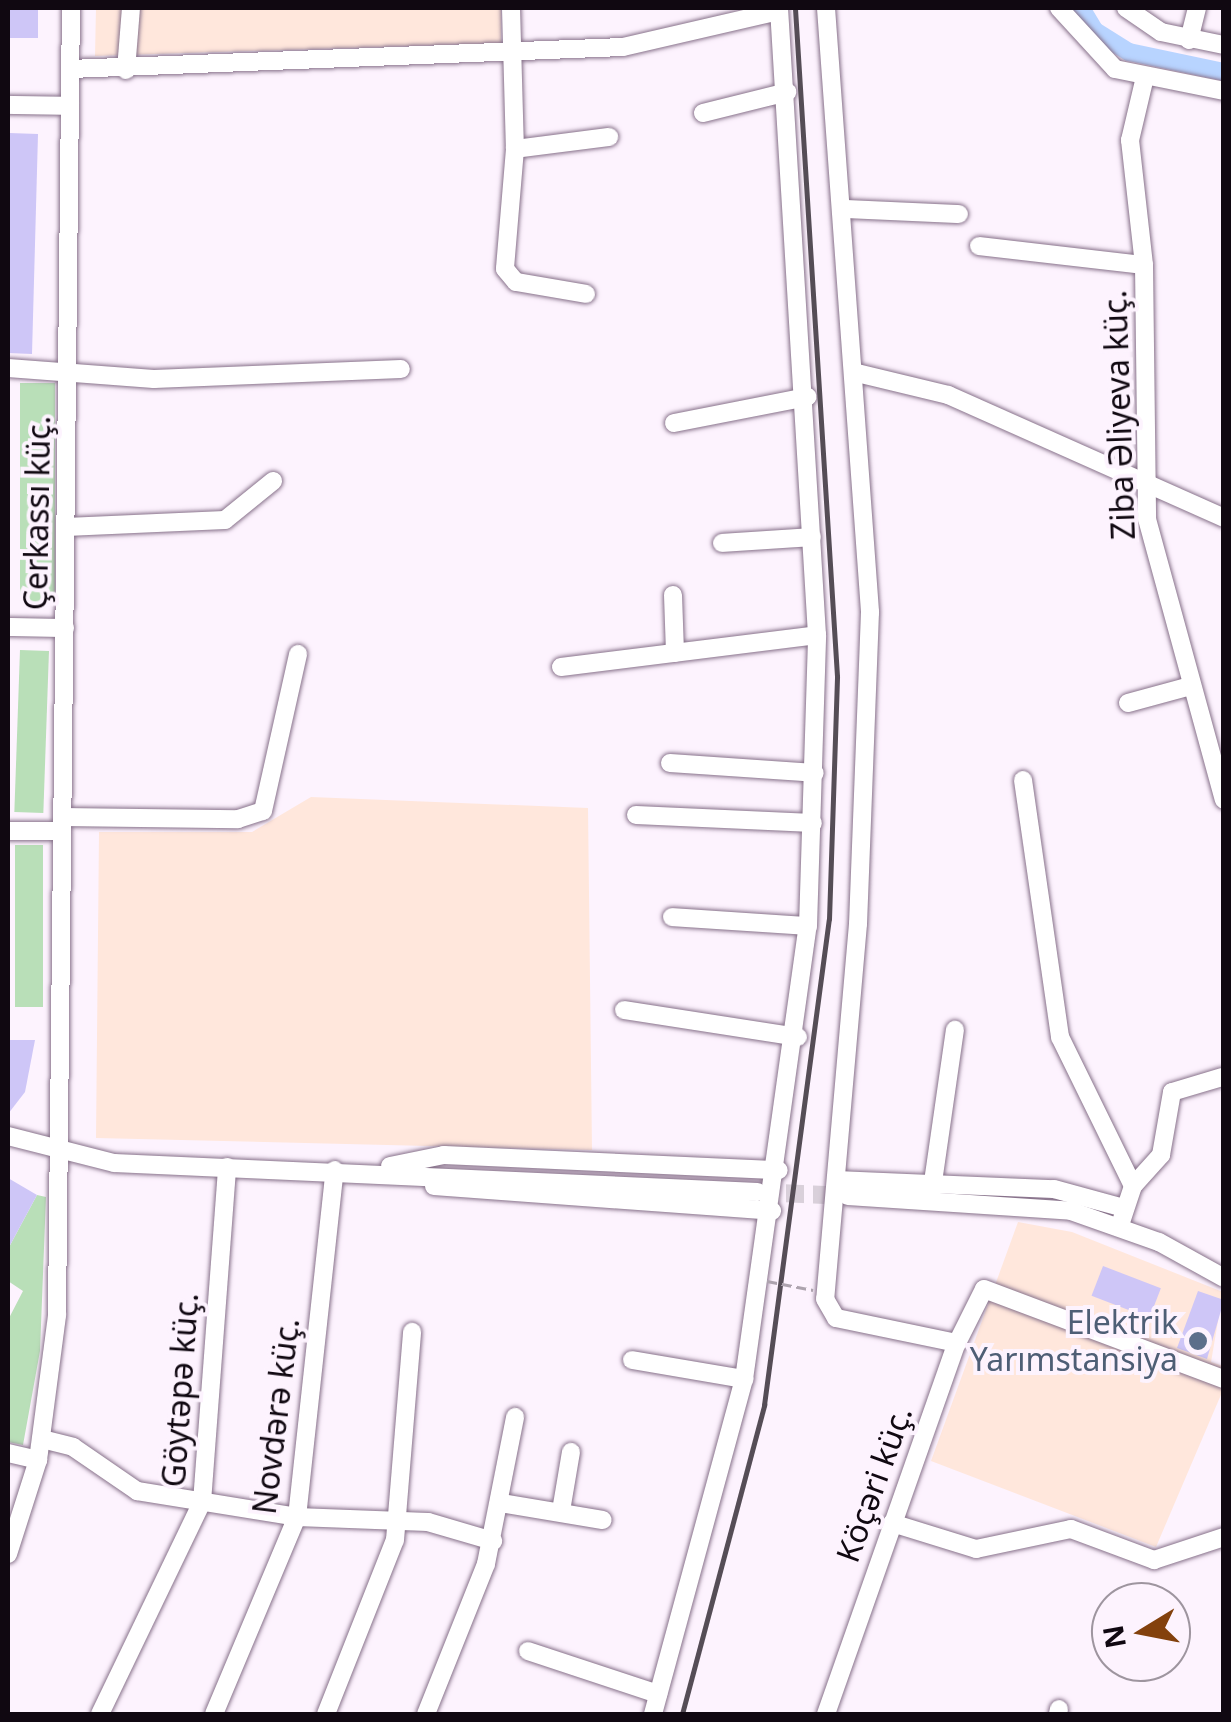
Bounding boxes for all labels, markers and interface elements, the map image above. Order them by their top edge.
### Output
street label: Ziba Əliyeva küç. [1095,290,1143,540]
street label: Çerkassı küç. [16,415,58,611]
street label: Göytəpə küç. [154,1292,206,1488]
place label: Elektrik Yarımstansiya [970,1304,1178,1379]
street label: Novdərə küç. [245,1316,307,1516]
marker: Elektrik Yarımstansiya [1187,1330,1209,1352]
street label: Köçəri küç. [828,1401,920,1567]
north arrow [1091,1582,1191,1682]
text: N [1093,1622,1134,1651]

